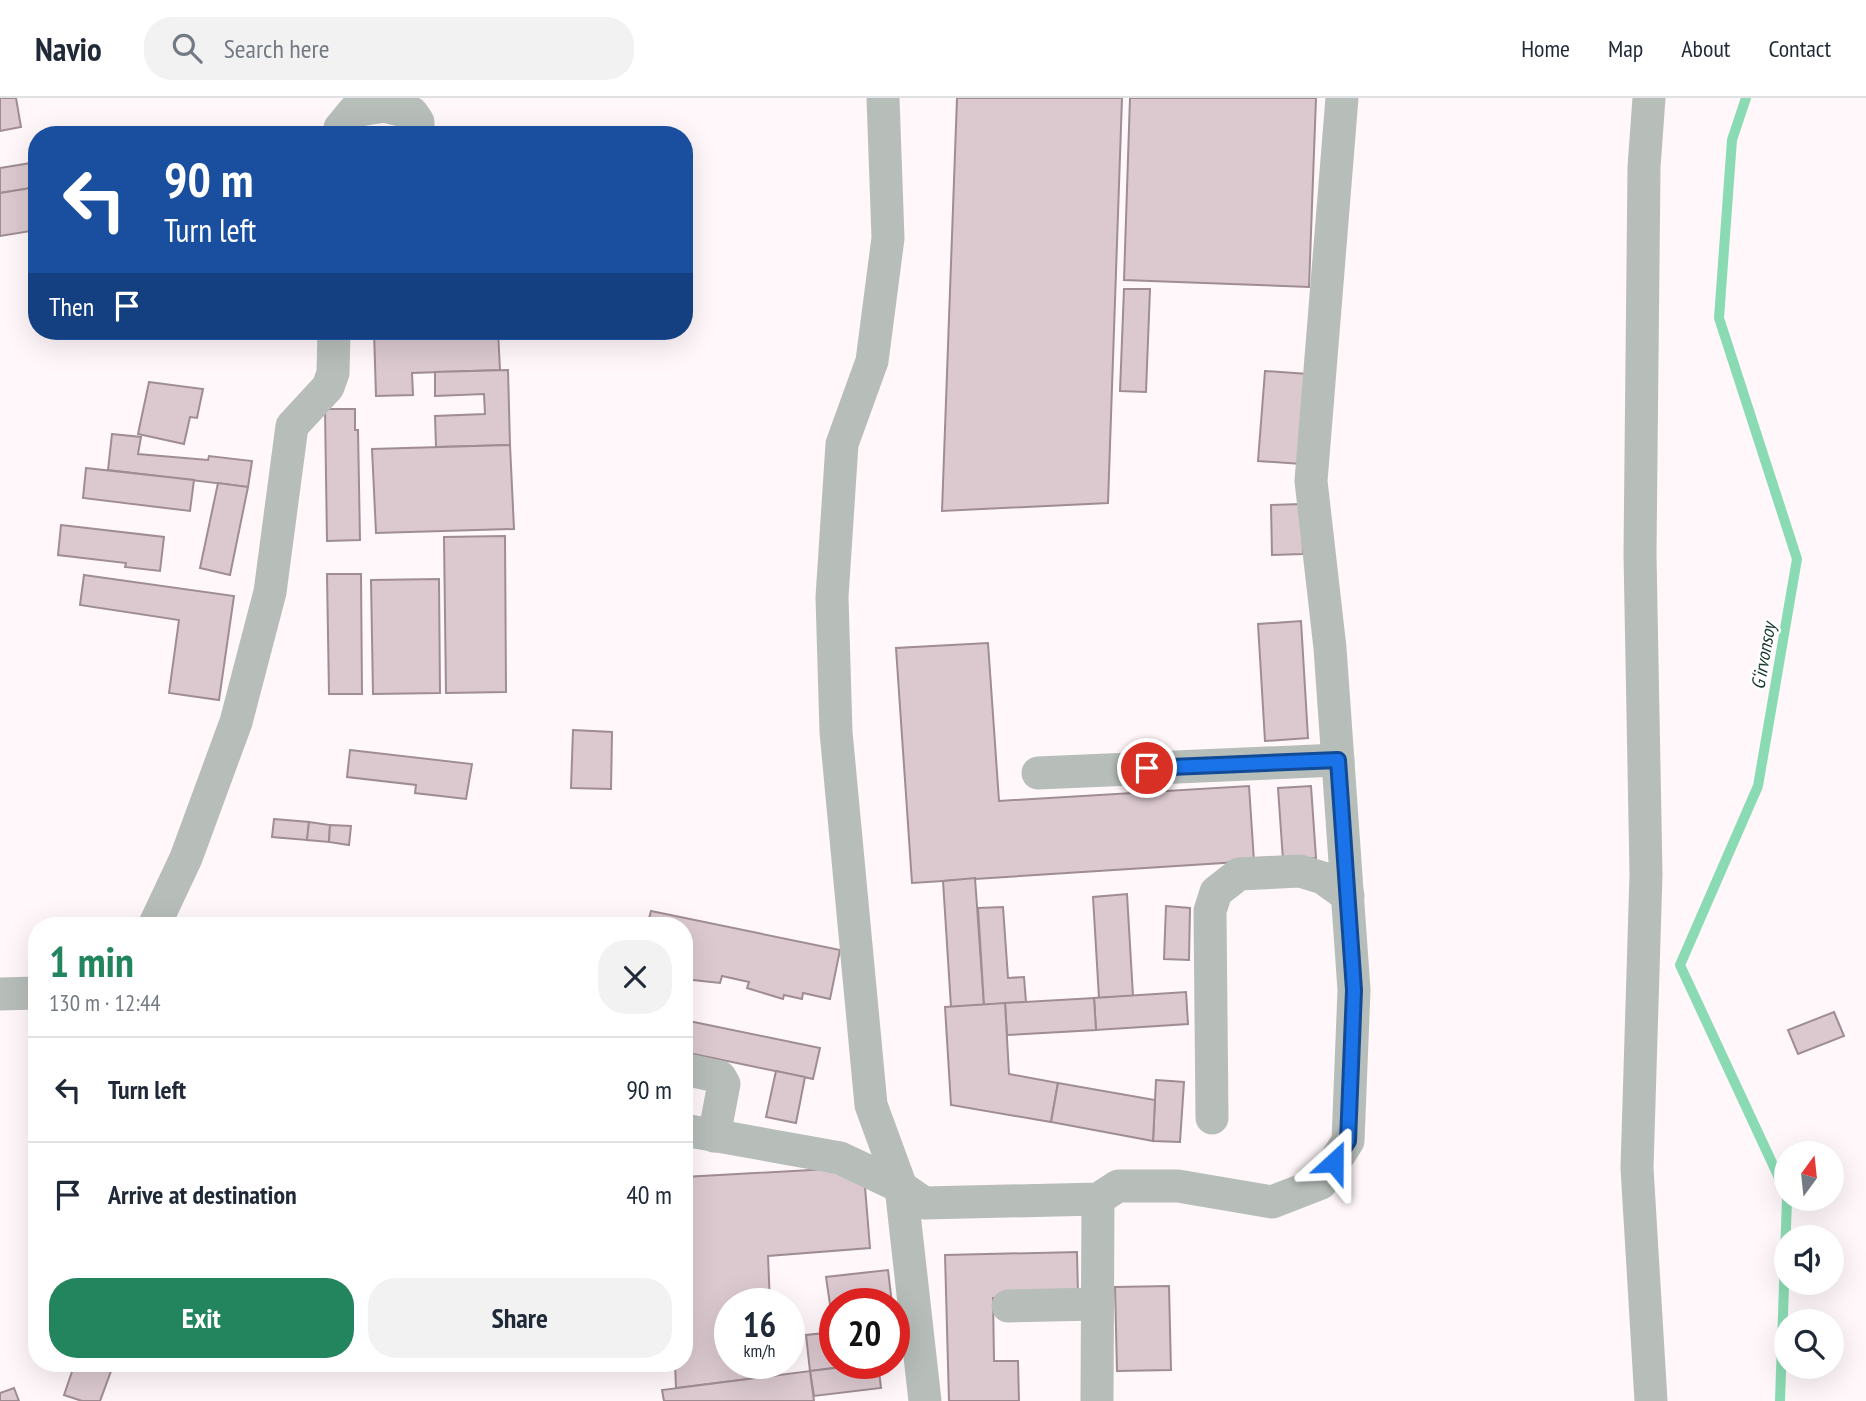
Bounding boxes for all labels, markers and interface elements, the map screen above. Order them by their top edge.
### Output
search box [144,17,634,80]
text: Navio [35,27,102,70]
icon: search [168,29,206,67]
text: Search here [224,32,329,65]
text: Home [1521,33,1570,64]
text: Map [1608,33,1643,64]
text: About [1681,33,1730,64]
text: Contact [1768,33,1831,64]
text: 90 m [164,147,253,211]
icon: left [49,154,140,245]
text: Turn left [164,209,256,251]
icon: arrive [108,287,146,325]
text: Then [49,290,94,323]
water label: G‘irvonsoy [1745,618,1781,691]
pin [1117,738,1177,798]
icon: arrive [1128,749,1166,787]
text: 1 min [49,934,134,989]
button: close [598,940,672,1014]
text: 130 m · 12:44 [49,988,161,1017]
icon: left [49,1071,87,1109]
text: Turn left [108,1073,186,1106]
text: 90 m [626,1073,672,1106]
position arrow [1297,1125,1371,1199]
north arrow [1774,1141,1844,1211]
map controls [1774,1141,1844,1379]
icon: arrive [49,1176,87,1214]
text: Arrive at destination [108,1178,297,1211]
text: 40 m [626,1178,672,1211]
button: sound [1774,1225,1844,1295]
button: Exit [49,1278,354,1358]
button: Share [368,1278,672,1358]
speed limit sign: 20 [819,1288,910,1379]
text: 16 [743,1301,776,1347]
button: search [1774,1309,1844,1379]
text: km/h [744,1339,775,1362]

